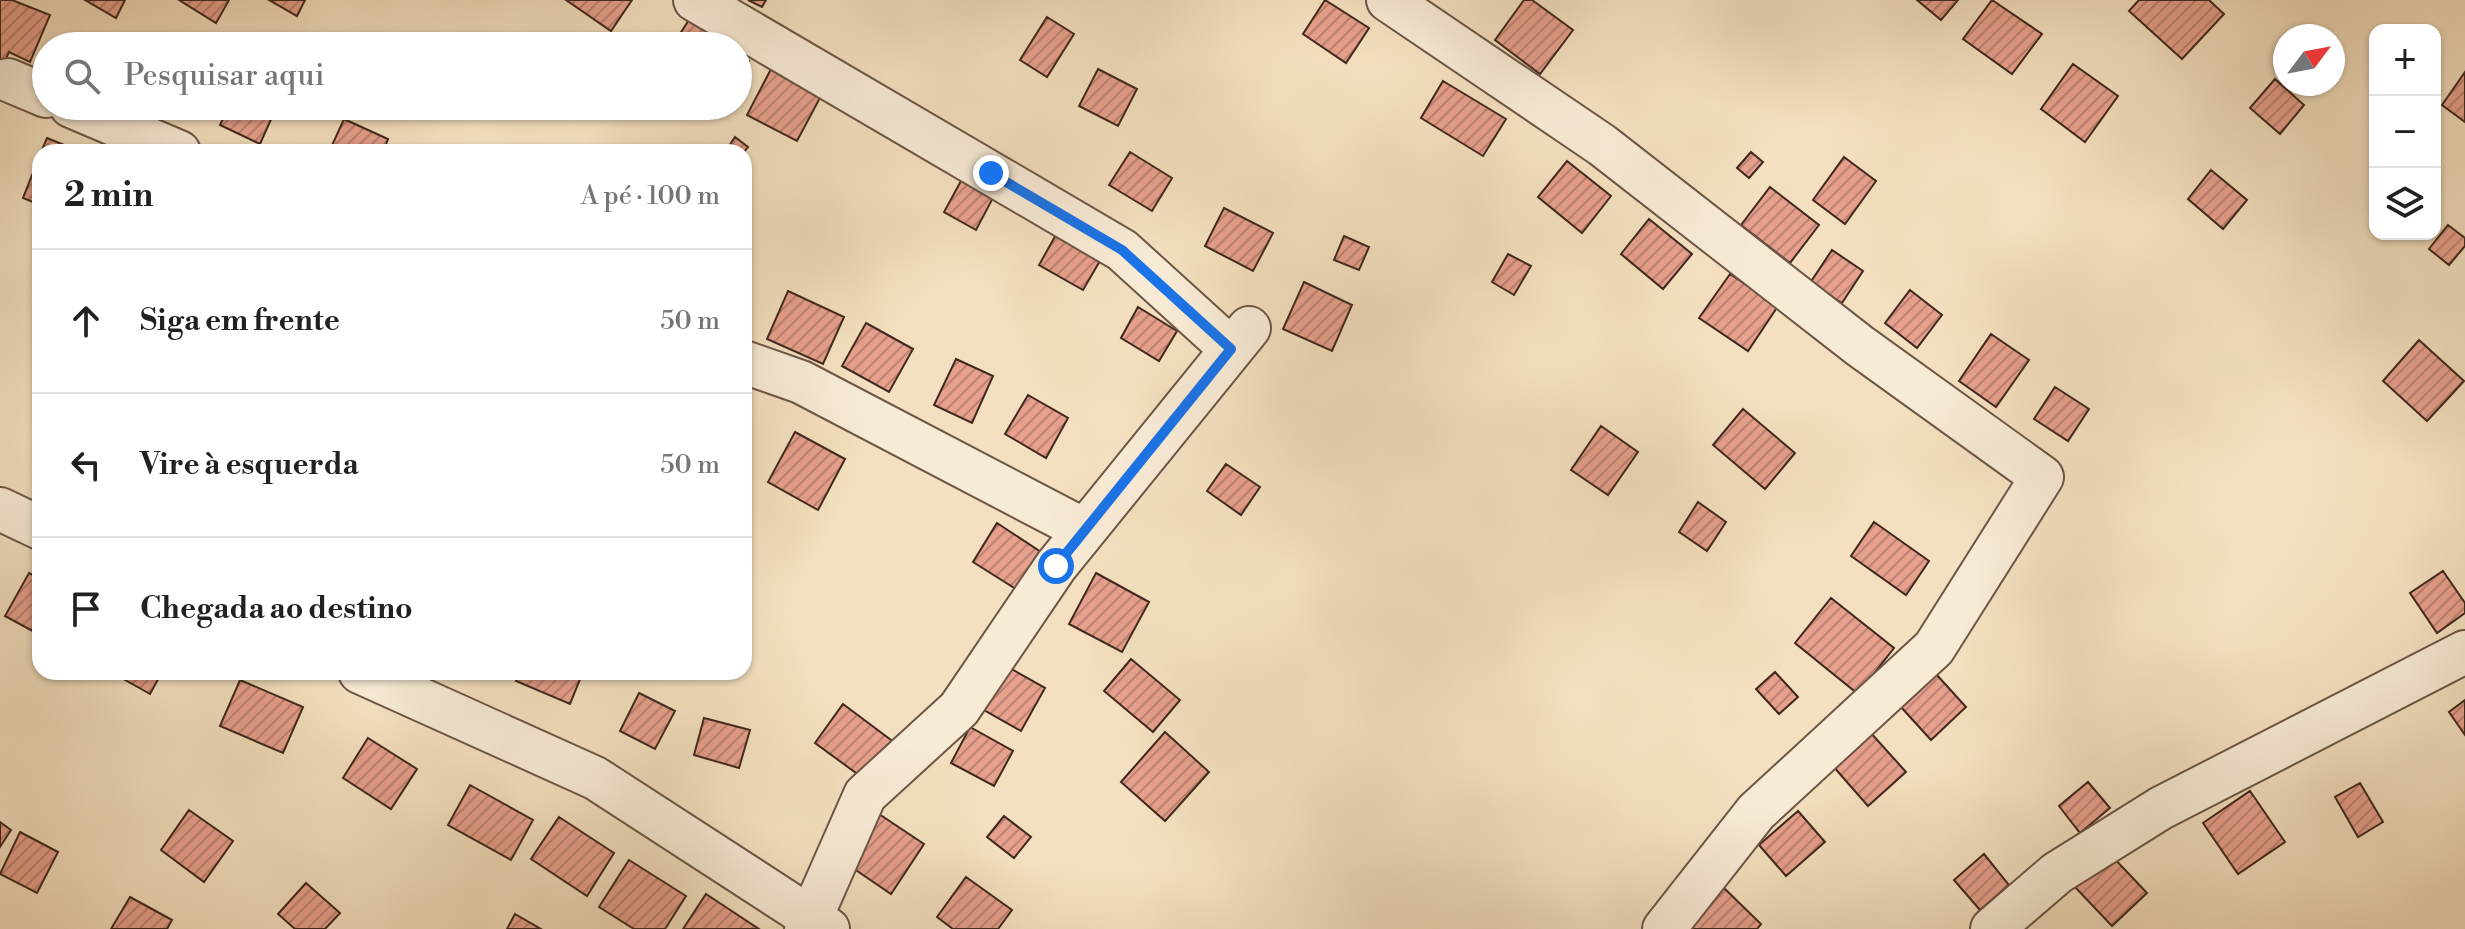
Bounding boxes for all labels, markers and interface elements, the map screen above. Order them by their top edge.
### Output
north arrow [2273,24,2345,96]
map controls [2369,24,2441,240]
button: + [2369,24,2441,96]
search box [32,32,752,120]
icon: search [60,54,104,98]
text: Pesquisar aqui [124,57,325,95]
button: − [2369,96,2441,168]
route end [973,155,1009,191]
button: layers [2369,168,2441,240]
text: 2 min [64,175,153,217]
text: A pé · 100 m [581,180,720,212]
icon: ahead [64,299,108,343]
text: Siga em frente [140,302,340,340]
text: 50 m [660,305,720,337]
icon: left [64,443,108,487]
text: Vire à esquerda [140,446,359,484]
text: 50 m [660,449,720,481]
route start [1038,548,1074,584]
icon: arrive [64,587,108,631]
text: Chegada ao destino [140,590,413,628]

